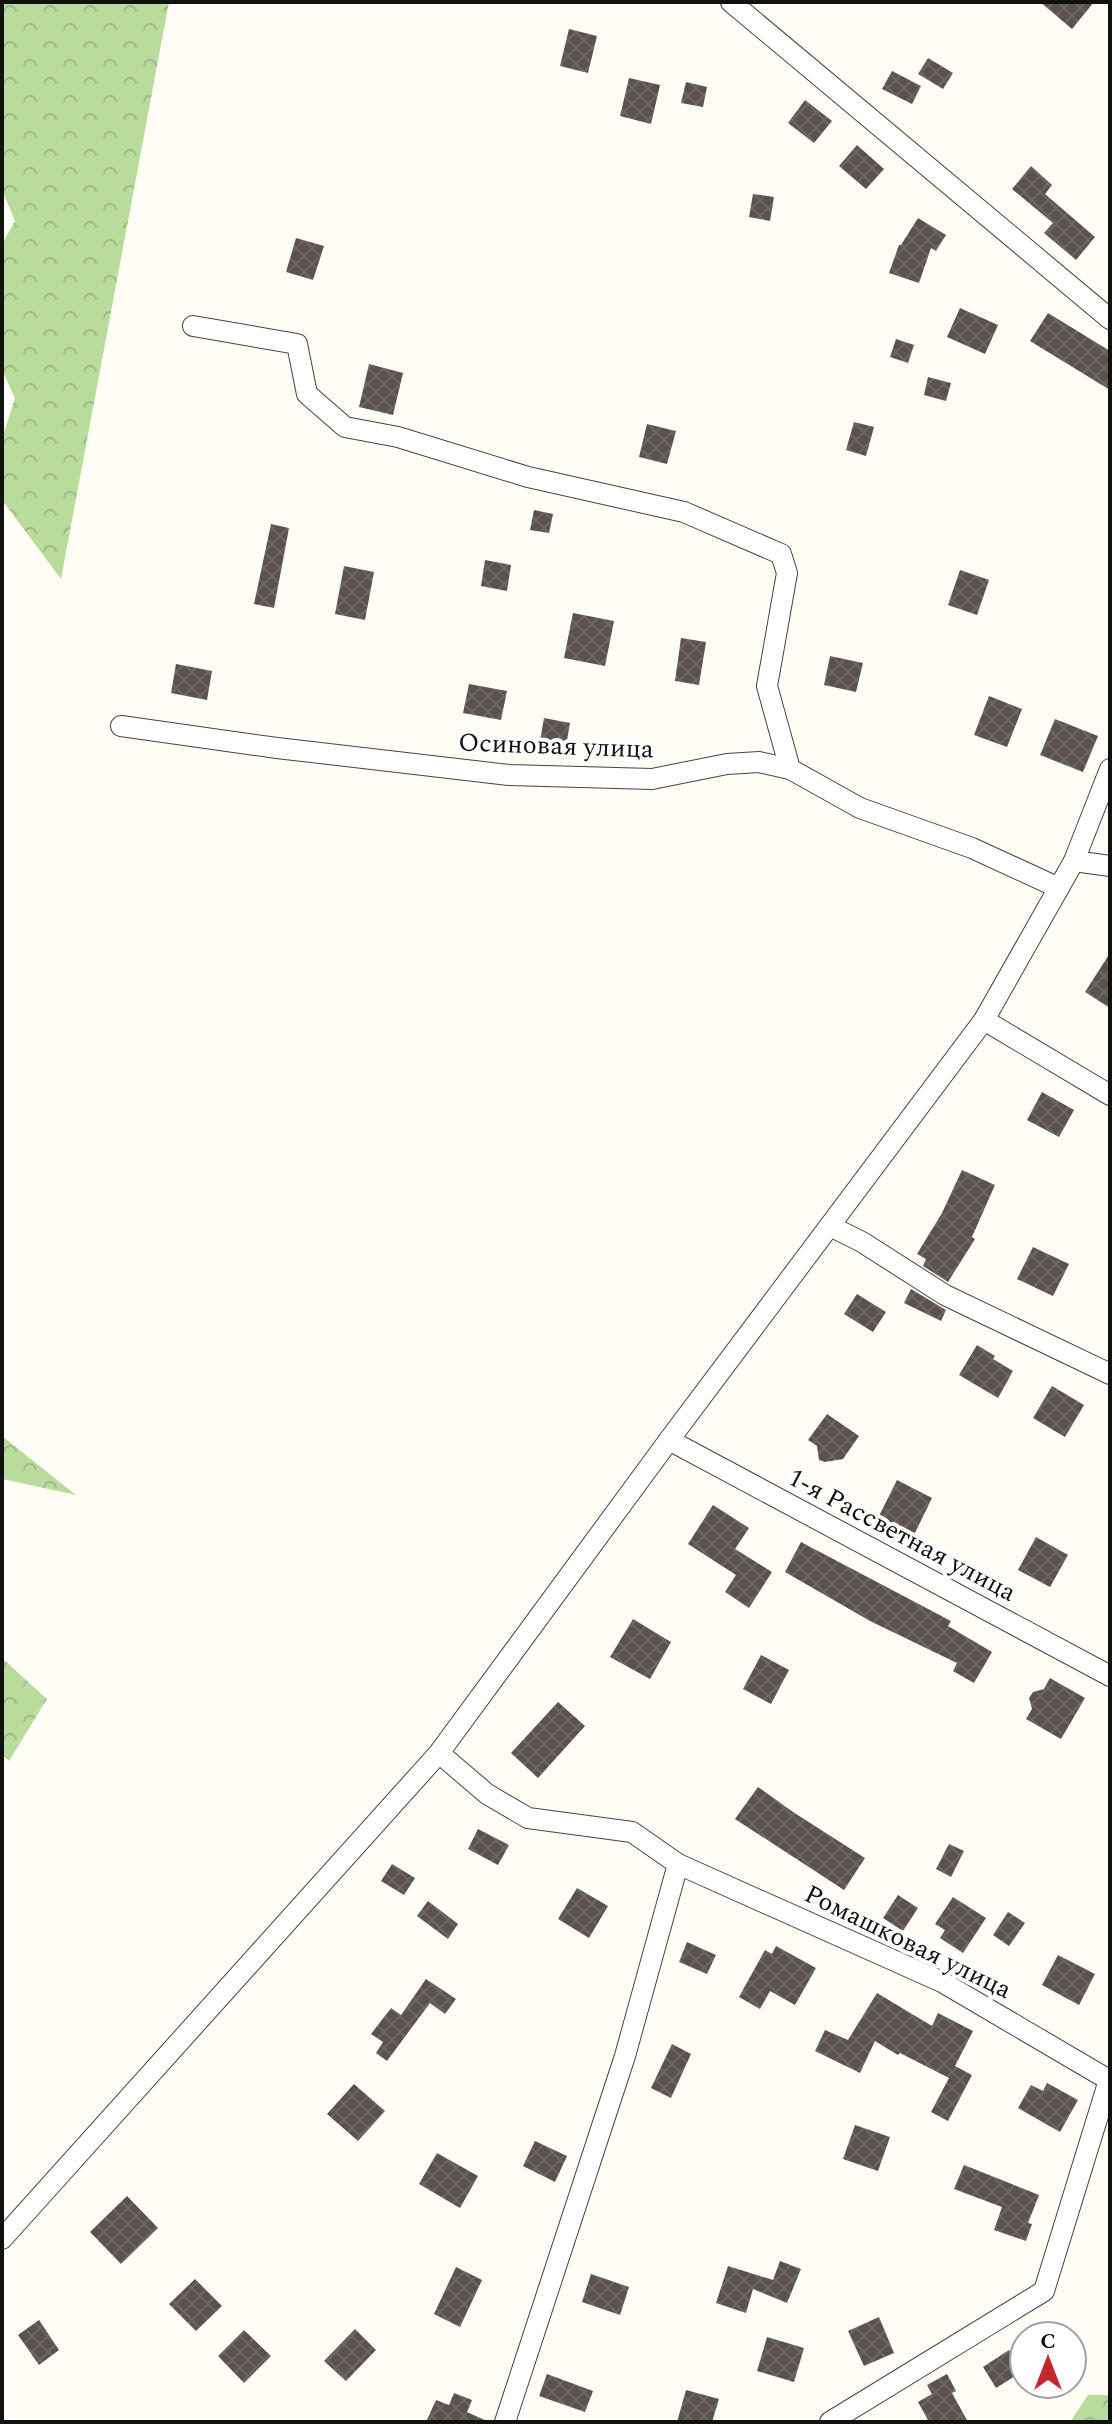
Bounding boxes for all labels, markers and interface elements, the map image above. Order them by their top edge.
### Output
street label: Осиновая улица [458,723,655,769]
street label: 1-я Рассветная улица [781,1458,1024,1612]
street label: Ромашковая улица [798,1874,1019,2010]
north arrow [1008,2320,1088,2400]
text: С [1040,2325,1056,2358]

